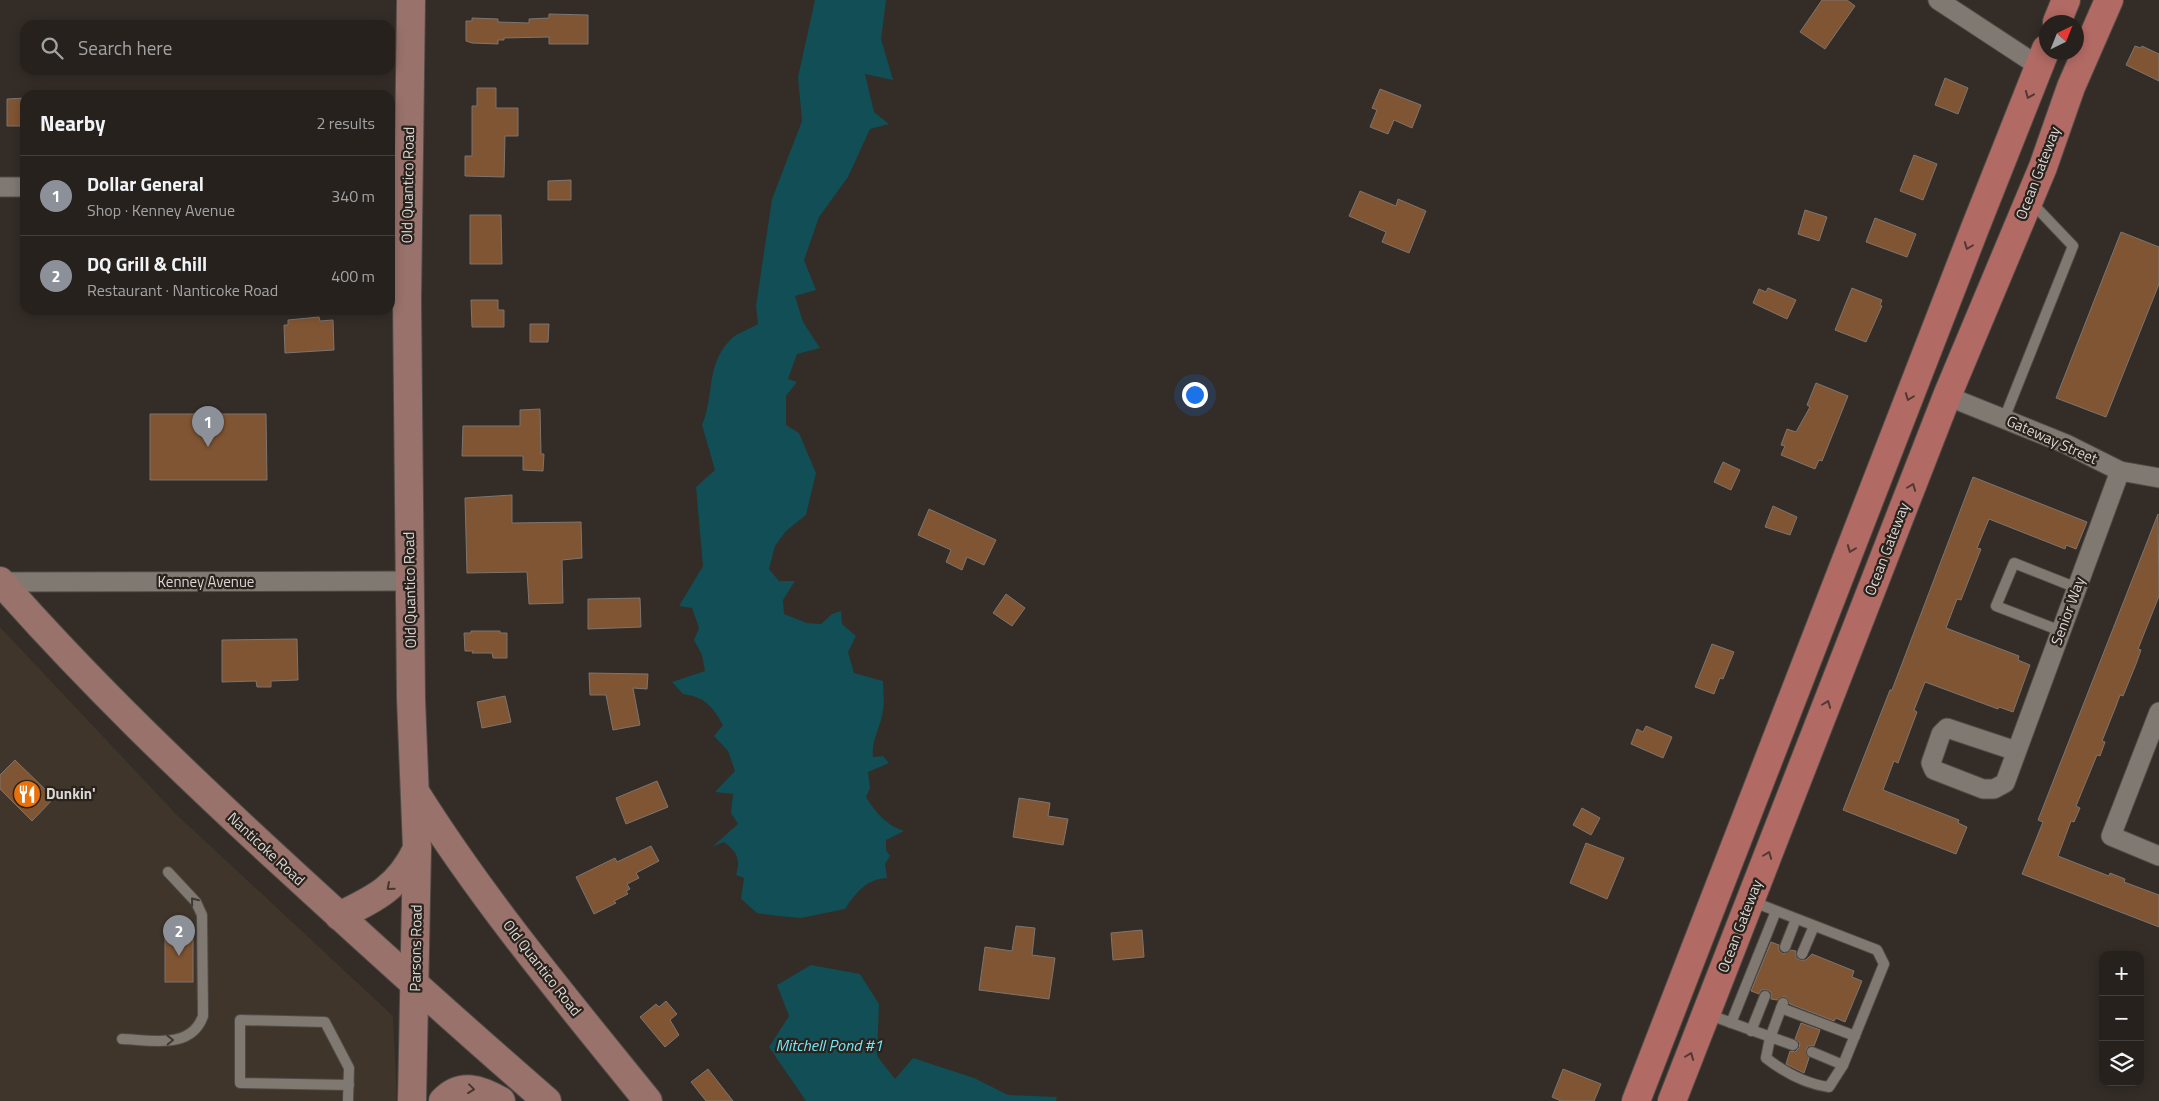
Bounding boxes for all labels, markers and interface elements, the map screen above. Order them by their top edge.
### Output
north arrow [2039,15,2084,60]
search box [20,20,395,75]
text: Search here [78,33,172,62]
icon: search [38,34,66,62]
one-way arrow [2024,90,2035,99]
text: Nearby [40,107,105,139]
text: 2 results [316,111,375,135]
street label: Ocean Gateway [2009,123,2066,223]
street label: Old Quantico Road [395,126,420,244]
text: Dollar General [87,169,204,198]
text: 1 [52,184,60,208]
text: 340 m [331,184,375,208]
text: Shop · Kenney Avenue [87,198,235,222]
one-way arrow [1964,241,1974,249]
text: DQ Grill & Chill [87,249,207,278]
text: 2 [52,264,60,288]
text: 400 m [331,264,375,288]
text: Restaurant · Nanticoke Road [87,278,278,302]
your location [1182,382,1208,408]
one-way arrow [1905,392,1915,401]
pin: 1 [192,406,224,447]
street label: Gateway Street [2003,409,2102,470]
one-way arrow [1906,484,1916,492]
street label: Ocean Gateway [1858,499,1915,599]
street label: Old Quantico Road [397,531,422,649]
one-way arrow [1846,544,1856,552]
street label: Kenney Avenue [158,570,254,593]
street label: Senior Way [2045,573,2091,648]
one-way arrow [1821,700,1831,709]
restaurant icon: Dunkin' [12,779,42,809]
place label: Dunkin' [46,782,96,805]
street label: Nanticoke Road [222,806,310,891]
one-way arrow [1761,851,1772,860]
street label: Ocean Gateway [1711,876,1768,976]
one-way arrow [386,881,395,890]
one-way arrow [191,897,200,906]
street label: Parsons Road [403,904,428,992]
pin: 2 [163,915,195,956]
street label: Old Quantico Road [497,915,587,1021]
map controls [2099,951,2144,1086]
button: + [2099,951,2144,996]
button: − [2099,996,2144,1041]
water label: Mitchell Pond #1 [775,1033,883,1057]
one-way arrow [167,1035,175,1045]
button: layers [2099,1041,2144,1086]
one-way arrow [1684,1052,1694,1060]
one-way arrow [467,1083,475,1094]

